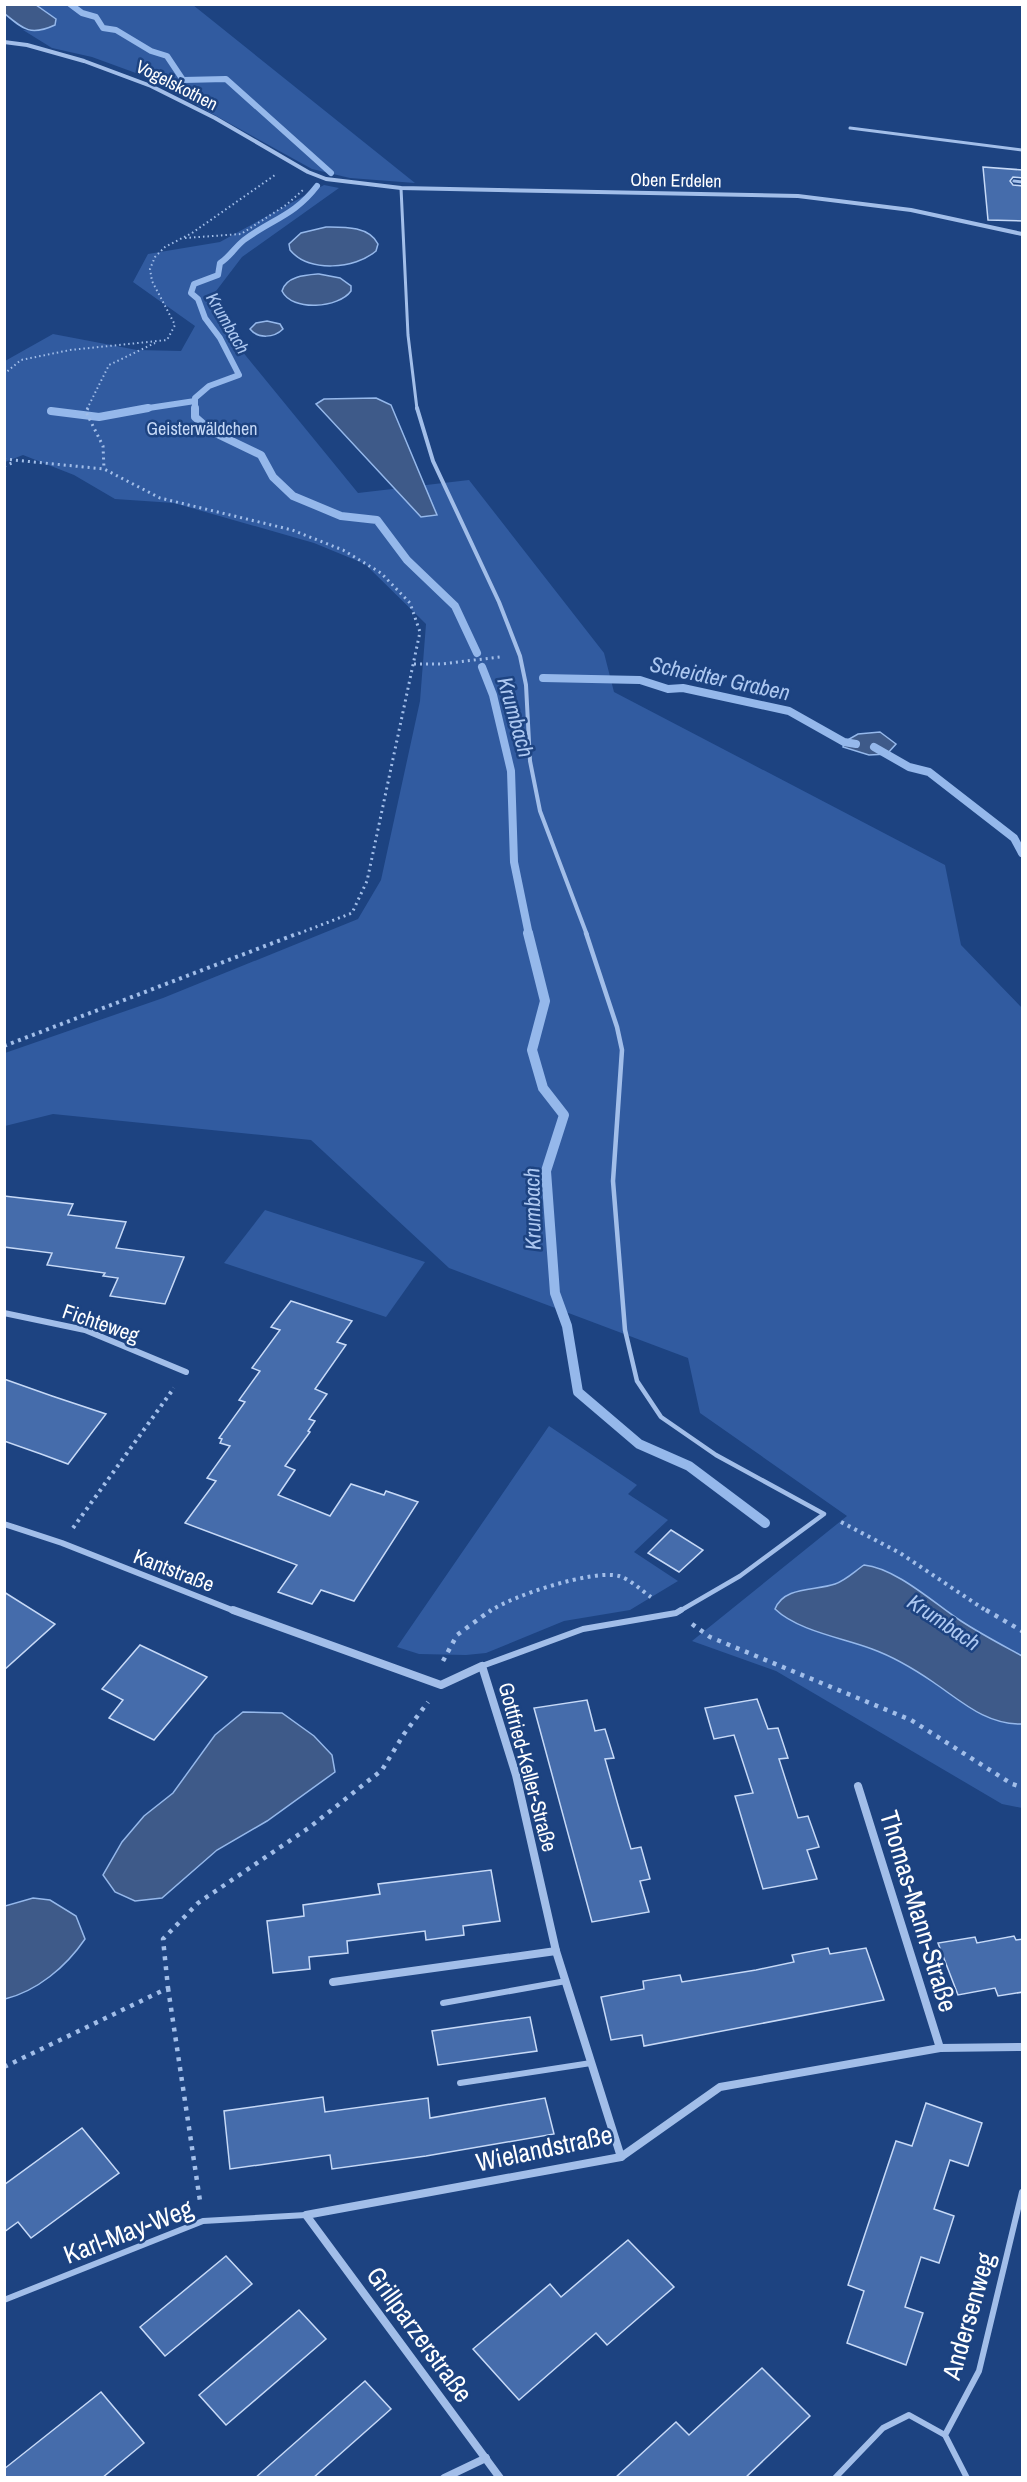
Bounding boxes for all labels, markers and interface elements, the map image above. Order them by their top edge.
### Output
street label: Vogelskothen [132,54,222,116]
street label: Oben Erdelen [630,167,722,193]
water label: Krumbach [200,288,256,358]
park label: Geisterwäldchen [147,416,257,441]
water label: Scheidter Graben [647,649,793,707]
water label: Krumbach [490,673,542,761]
water label: Krumbach [516,1168,548,1250]
street label: Fichteweg [59,1296,144,1350]
street label: Kantstraße [129,1541,219,1599]
water label: Krumbach [902,1587,986,1657]
street label: Gottfried-Keller-Straße [491,1679,565,1855]
street label: Thomas-Mann-Straße [872,1806,966,2016]
street label: Wielandstraße [473,2116,615,2180]
street label: Karl-May-Weg [58,2190,198,2272]
street label: Andersenweg [933,2248,1003,2384]
street label: Grillparzerstraße [359,2259,481,2409]

